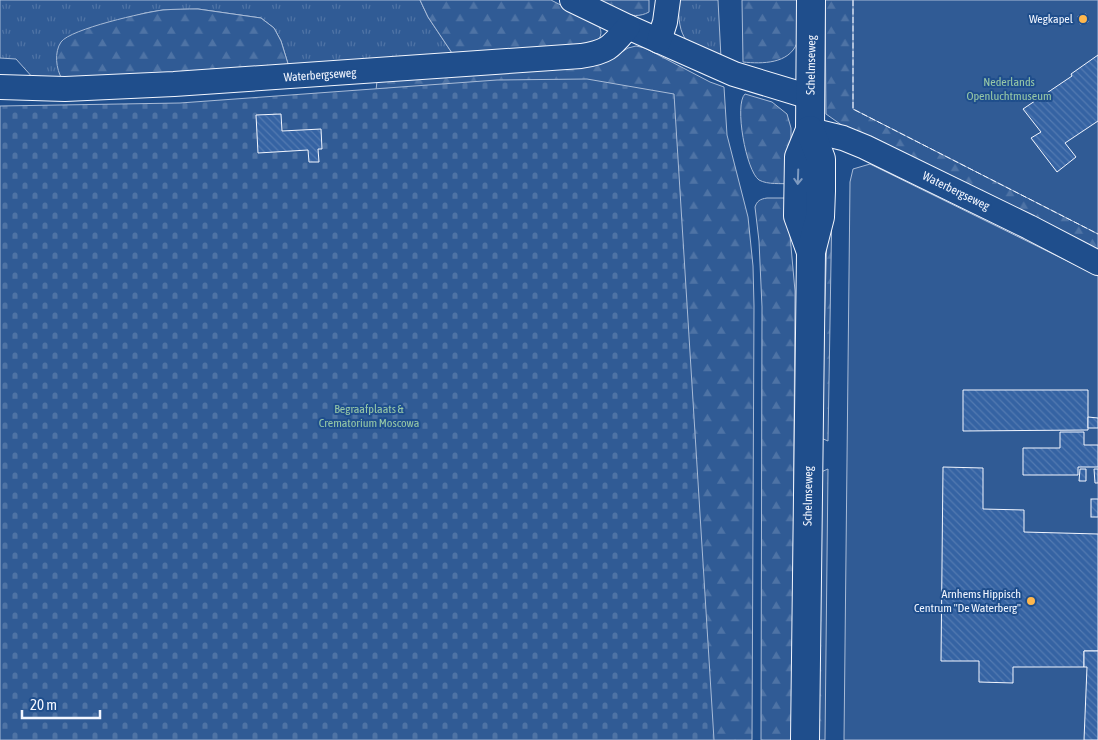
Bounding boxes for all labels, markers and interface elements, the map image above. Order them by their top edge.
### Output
place label: Wegkapel [1029,12,1074,26]
marker: Wegkapel [1077,13,1089,25]
street label: Schelmseweg [803,34,819,95]
street label: Waterbergseweg [283,65,358,85]
park label: Nederlands Openluchtmuseum [966,75,1052,103]
one-way arrow [793,168,803,184]
street label: Waterbergseweg [920,169,993,214]
park label: Begraafplaats & Crematorium Moscowa [319,402,419,430]
street label: Schelmseweg [800,465,816,526]
place label: Arnhems Hippisch Centrum "De Waterberg" [914,587,1021,615]
marker: Arnhems Hippisch Centrum "De Waterberg" [1025,595,1037,607]
scale bar [22,688,100,720]
text: 20 m [30,696,57,713]

